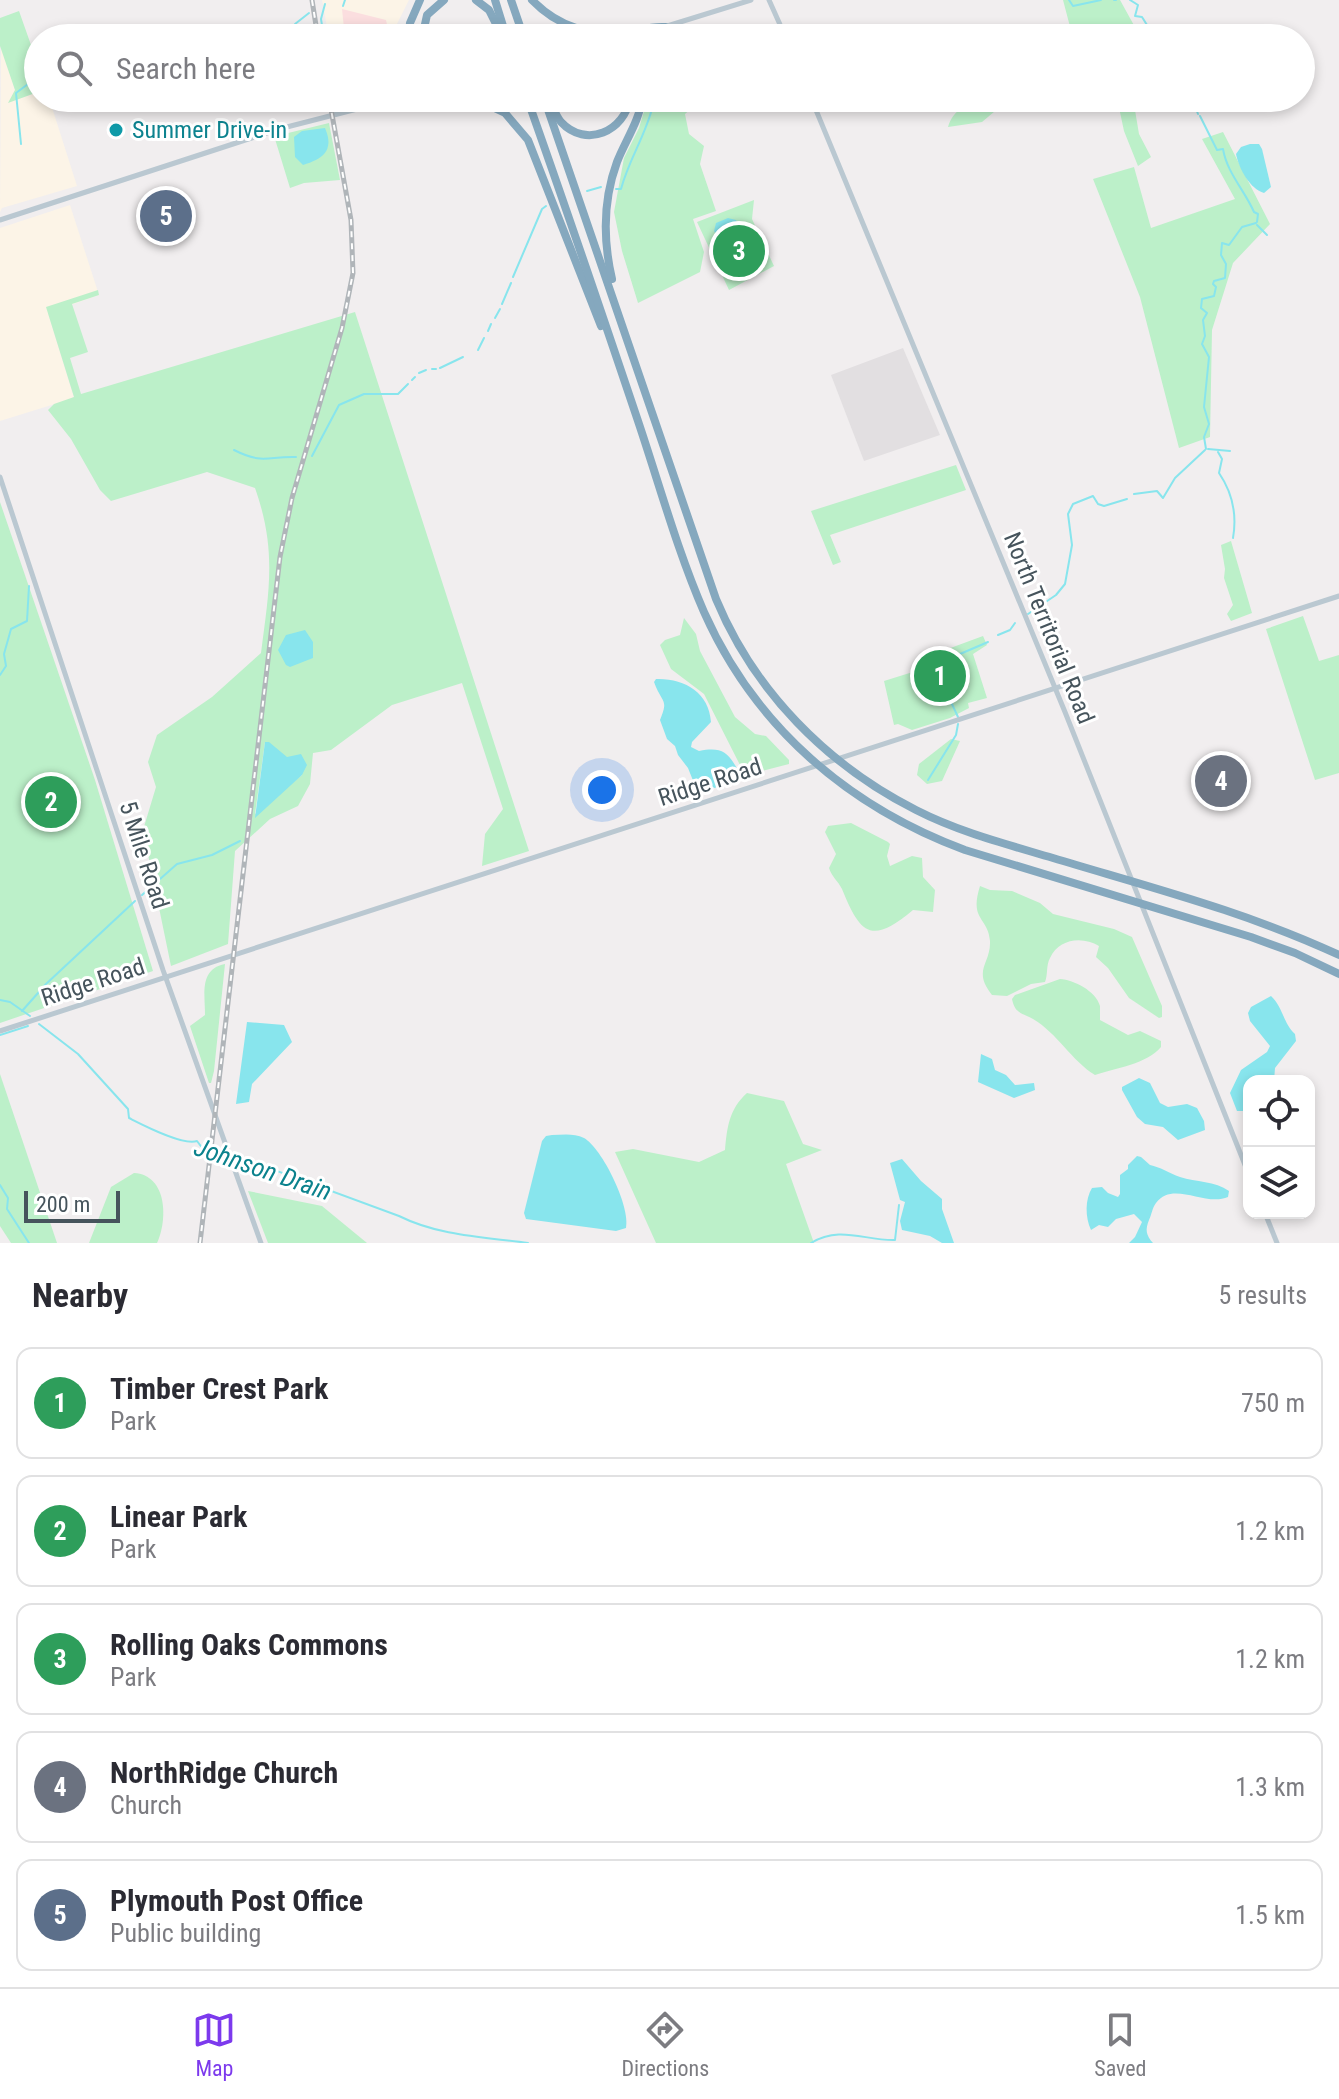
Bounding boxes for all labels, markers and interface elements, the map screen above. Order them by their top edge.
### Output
search box [24,24,1315,112]
icon: search [52,46,96,90]
text: Search here [116,51,256,86]
place label: Summer Drive-in [132,116,287,144]
marker: Summer Drive-in [107,121,125,139]
pin: 5 [140,186,192,246]
pin: 3 [713,221,765,281]
street label: North Territorial Road [998,528,1100,728]
pin: 1 [914,646,966,706]
pin: 4 [1195,751,1247,811]
street label: Ridge Road [655,752,765,812]
your location [582,770,622,810]
pin: 2 [25,772,77,832]
street label: 5 Mile Road [113,798,175,912]
street label: Ridge Road [38,952,148,1012]
map controls [1243,1075,1315,1219]
button: locate [1243,1075,1315,1147]
water label: Johnson Drain [190,1132,336,1206]
button: layers [1243,1147,1315,1219]
scale bar [24,1187,120,1223]
text: 200 m [36,1192,90,1217]
text: Nearby [32,1275,128,1315]
text: 5 results [1218,1280,1307,1310]
text: Timber Crest Park [110,1371,328,1406]
text: 1 [53,1388,67,1418]
text: 750 m [1241,1388,1305,1418]
text: Park [110,1406,156,1436]
text: Linear Park [110,1499,247,1534]
text: 2 [53,1516,67,1546]
text: 1.2 km [1235,1516,1305,1546]
text: Park [110,1534,156,1564]
text: Rolling Oaks Commons [110,1627,388,1662]
text: 3 [53,1644,67,1674]
text: 1.2 km [1235,1644,1305,1674]
text: Park [110,1662,156,1692]
text: NorthRidge Church [110,1755,338,1790]
text: 4 [53,1772,67,1802]
text: 1.3 km [1235,1772,1305,1802]
text: Church [110,1790,182,1820]
text: Plymouth Post Office [110,1883,363,1918]
text: 5 [53,1900,67,1930]
text: 1.5 km [1235,1900,1305,1930]
text: Public building [110,1918,261,1948]
tab: Map [192,2008,236,2081]
tab: Directions [621,2008,709,2081]
tab: Saved [1094,2008,1147,2081]

